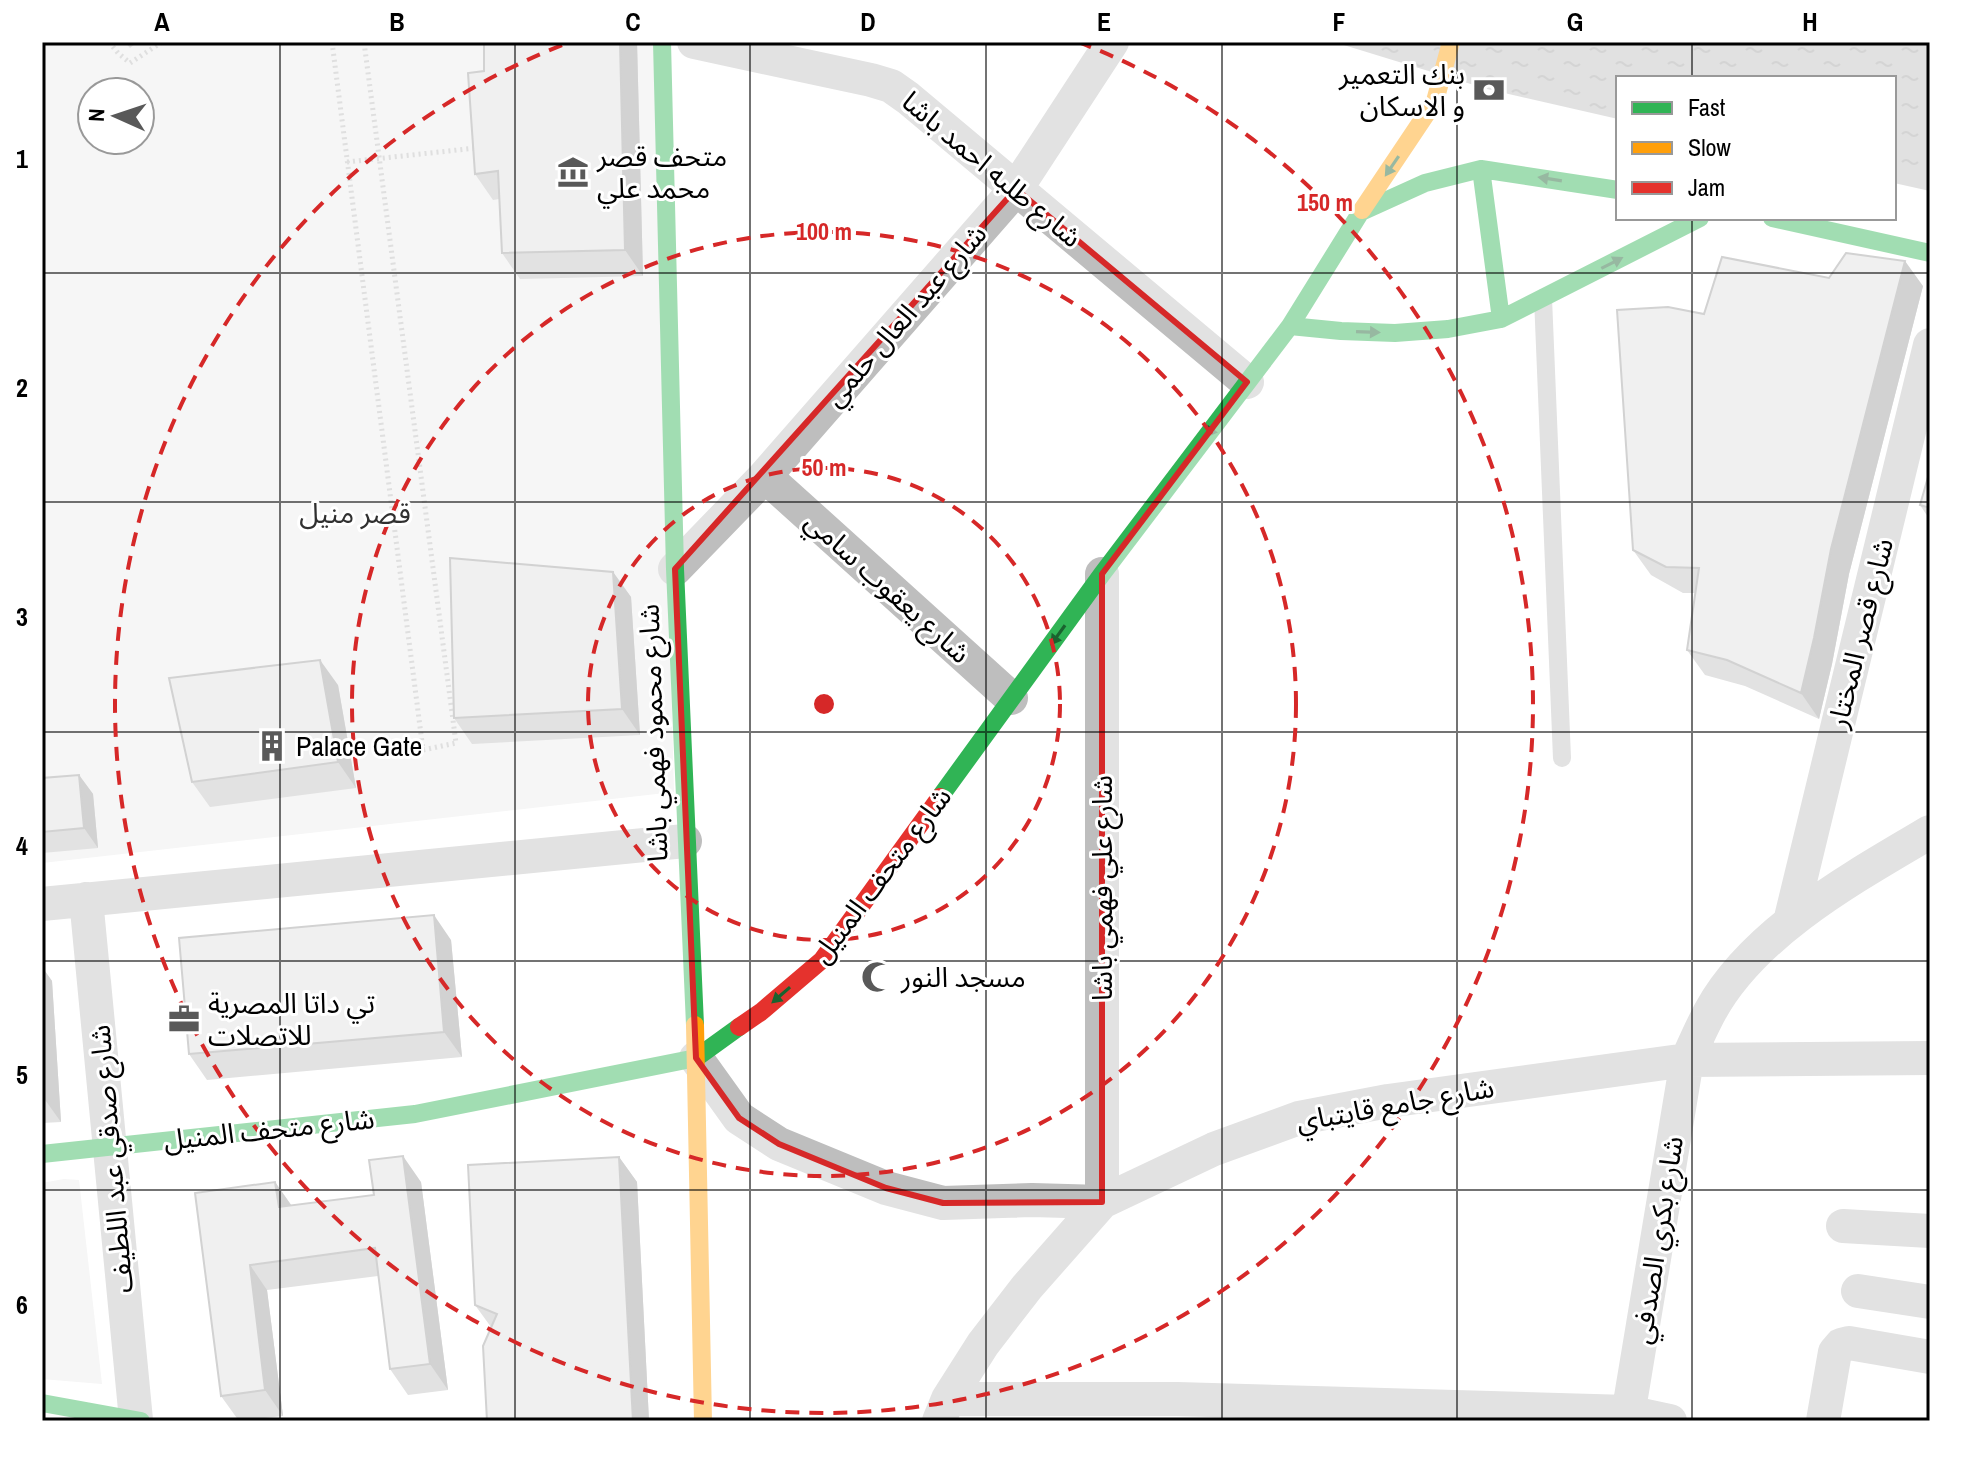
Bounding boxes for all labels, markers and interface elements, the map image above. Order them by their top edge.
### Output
text: A [154,4,170,39]
text: B [389,4,405,39]
text: C [625,4,641,39]
text: D [860,4,876,39]
text: E [1097,4,1111,39]
text: F [1332,4,1346,39]
text: G [1567,4,1583,39]
text: H [1802,4,1818,39]
place label: بنك التعمير و الاسكان [1338,55,1465,125]
bank icon: بنك التعمير و الاسكان [1472,73,1506,107]
north arrow [76,76,156,156]
legend [1616,76,1896,220]
street label: شارع طلبه احمد باشا [893,82,1090,257]
text: Fast [1688,91,1726,123]
text: N [81,108,111,122]
text: Slow [1688,131,1731,163]
place label: متحف قصر محمد علي [596,137,727,209]
text: 1 [16,141,28,176]
museum icon: متحف قصر محمد علي [556,155,590,189]
one-way arrow [1384,155,1399,176]
text: Jam [1688,171,1725,203]
one-way arrow [1537,172,1562,185]
text: 150 m [1297,186,1353,218]
text: 100 m [796,215,852,247]
street label: شارع عبد العال حلمي [815,216,997,416]
one-way arrow [1601,256,1624,269]
one-way arrow [1356,325,1381,338]
text: 2 [16,370,28,405]
one-way arrow [1206,416,1222,437]
text: 50 m [802,451,846,483]
park label: قصر منيل [299,494,411,532]
street label: شارع يعقوب سامي [795,502,979,673]
street label: شارع قصر المختار [1818,534,1904,733]
text: 3 [16,599,28,634]
street label: شارع محمود فهمي باشا [630,603,679,863]
one-way arrow [1050,624,1066,646]
centre of rings [810,690,838,718]
place label: Palace Gate [296,727,422,765]
building icon: Palace Gate [255,729,289,763]
street label: شارع علي فهمي باشا [1083,775,1123,1001]
street label: شارع متحف المنيل [802,779,961,972]
text: 4 [16,828,28,863]
place label: مسجد النور [900,958,1026,996]
mosque icon: مسجد النور [860,960,894,994]
place label: تي داتا المصرية للاتصلات [208,984,375,1054]
one-way arrow [771,986,791,1003]
office icon: تي داتا المصرية للاتصلات [167,1002,201,1036]
street label: شارع صدقي عبد اللطيف [80,1023,144,1295]
text: 5 [16,1057,28,1092]
street label: شارع جامع قايتباي [1293,1068,1497,1143]
street label: شارع متحف المنيل [162,1099,376,1161]
street label: شارع بكري الصدفي [1622,1133,1695,1347]
text: 6 [16,1287,28,1322]

